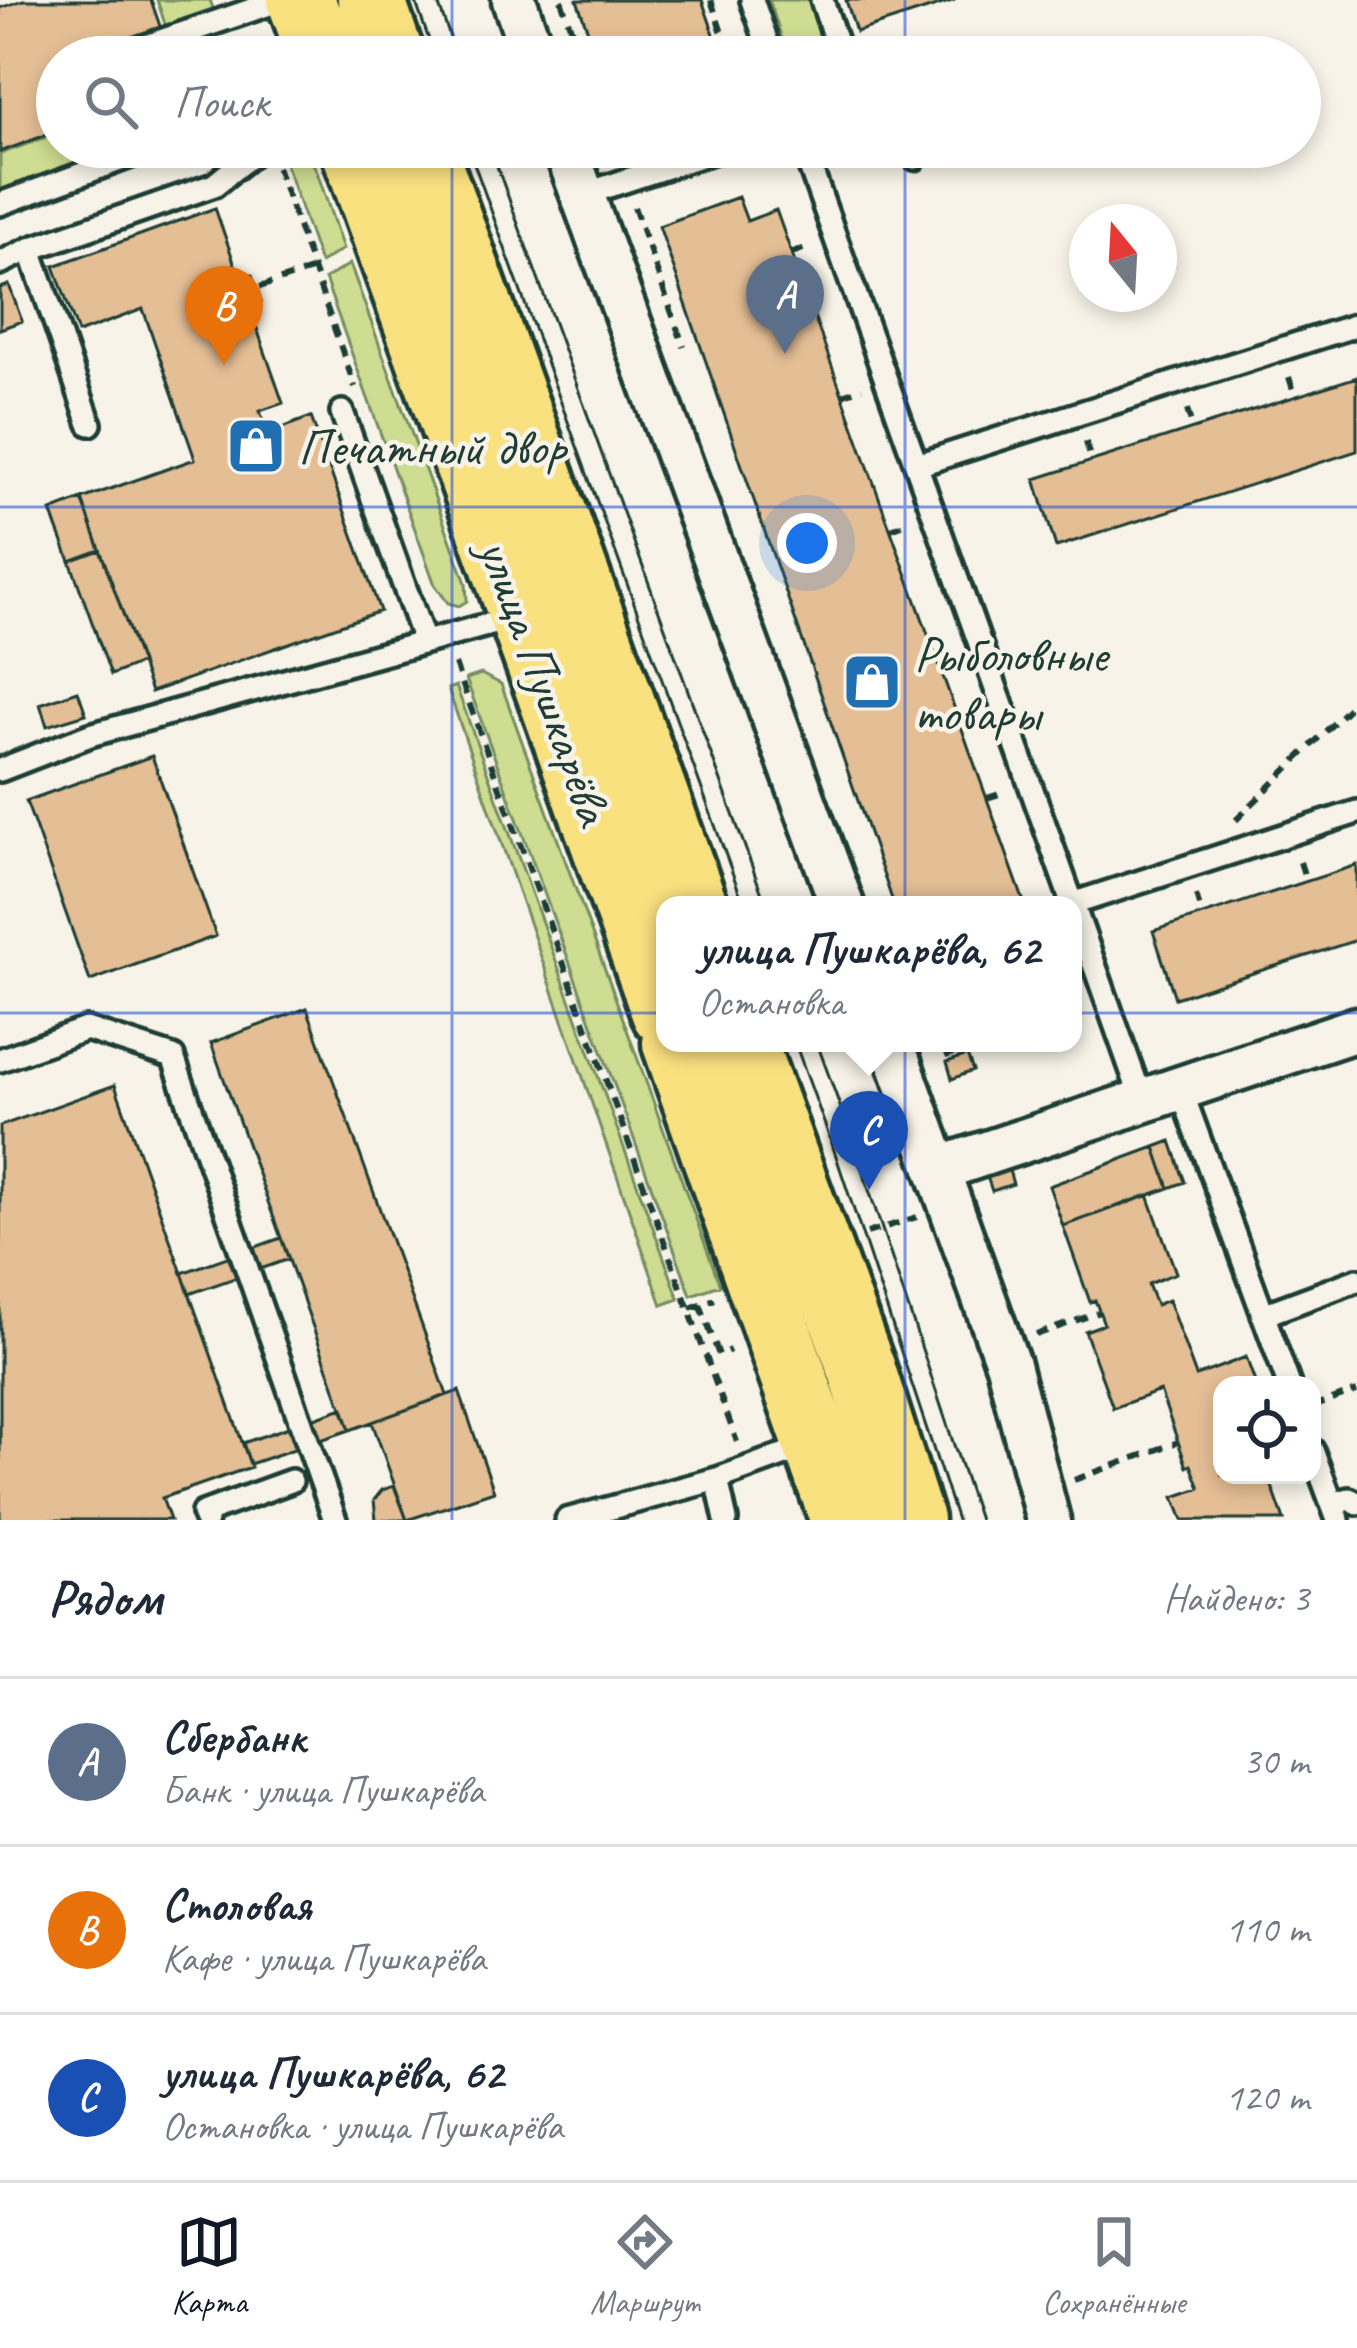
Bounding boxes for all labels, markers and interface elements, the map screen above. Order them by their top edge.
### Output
search box [36,36,1321,168]
icon: search [78,69,144,135]
text: Поиск [174,74,269,131]
north arrow [1069,204,1177,312]
pin: A [746,255,824,354]
pin: B [185,266,263,365]
shop icon: Печатный двор [225,415,287,477]
place label: Печатный двор [298,415,568,479]
your location [777,513,837,573]
street label: улица Пушкарёва [463,527,628,836]
place label: Рыболовные товары [914,622,1111,745]
shop icon: Рыболовные товары [841,651,903,713]
popup [656,896,1082,1052]
text: улица Пушкарёва, 62 [698,921,1040,978]
text: Остановка [698,978,844,1027]
pin: C [830,1091,908,1190]
map controls [1213,1376,1321,1484]
button: locate [1213,1376,1321,1484]
text: Рядом [48,1566,162,1630]
text: Найдено: 3 [1164,1574,1309,1623]
text: Сбербанк [162,1709,306,1766]
text: A [77,1737,97,1786]
text: 30 m [1243,1737,1309,1786]
text: Банк · улица Пушкарёва [162,1766,484,1815]
text: Столовая [162,1877,311,1934]
text: B [77,1905,97,1954]
text: 110 m [1225,1905,1309,1954]
text: Кафе · улица Пушкарёва [162,1934,486,1983]
text: улица Пушкарёва, 62 [162,2045,503,2102]
text: C [78,2073,96,2122]
text: 120 m [1225,2073,1309,2122]
text: Остановка · улица Пушкарёва [162,2102,563,2151]
tab: Карта [172,2209,247,2323]
tab: Маршрут [590,2209,699,2323]
tab: Сохранённые [1042,2209,1185,2323]

